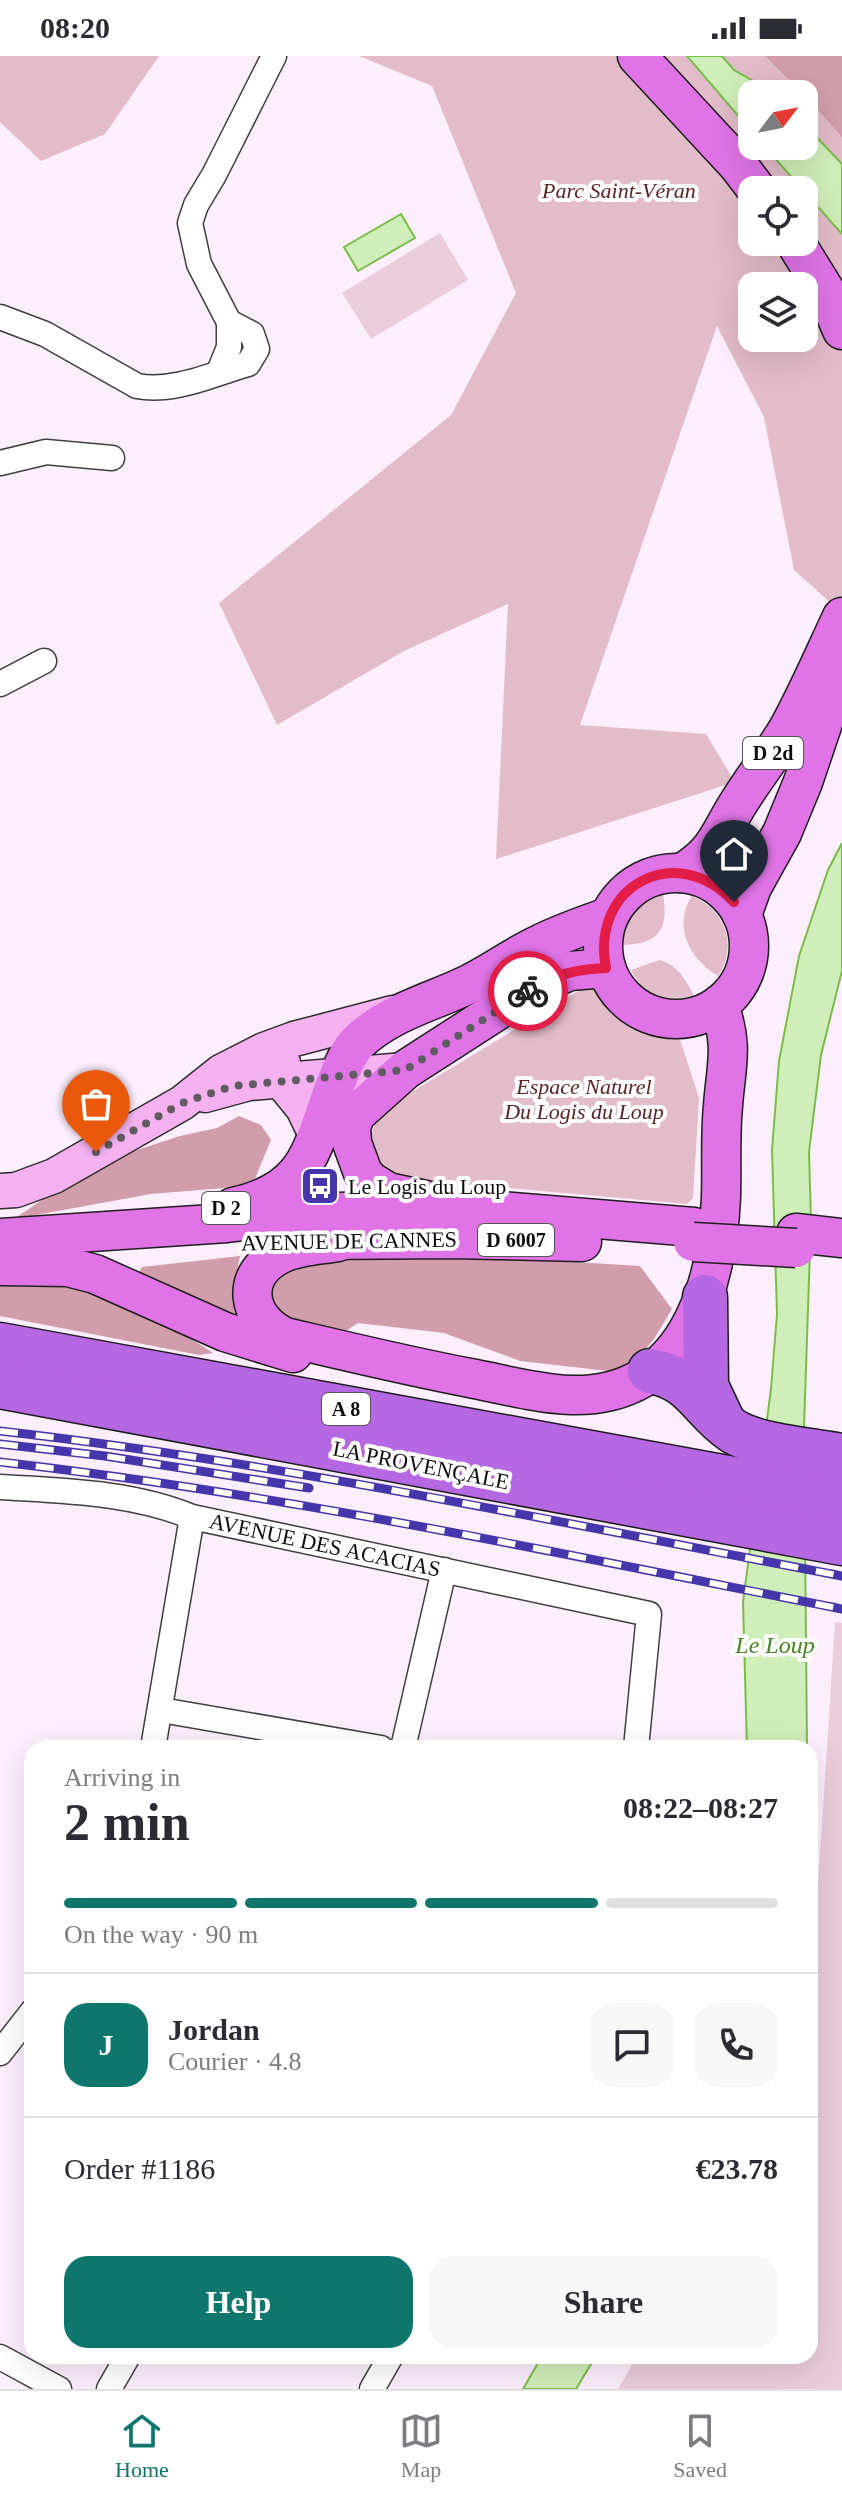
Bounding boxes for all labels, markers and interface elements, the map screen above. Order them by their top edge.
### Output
text: 08:20 [40,11,110,44]
north arrow [738,80,818,160]
map controls [738,80,818,352]
button: locate [738,176,818,256]
park label: Parc Saint-Véran [541,178,696,203]
button: layers [738,272,818,352]
road number: D 2d [743,737,803,769]
pin [700,820,768,902]
icon: home [712,832,756,876]
courier [488,951,568,1031]
icon: bike [506,969,550,1013]
pin [62,1070,130,1152]
park label: Espace Naturel Du Logis du Loup [503,1074,664,1124]
icon: bag [74,1082,118,1126]
bus stop icon: Le Logis du Loup [299,1165,341,1207]
place label: Le Logis du Loup [348,1174,506,1199]
road number: D 2 [202,1192,250,1224]
road number: D 6007 [478,1224,554,1256]
street label: AVENUE DE CANNES [241,1227,457,1255]
road number: A 8 [322,1393,370,1425]
street label: LA PROVENÇALE [331,1436,511,1494]
street label: AVENUE DES ACACIAS [207,1508,443,1582]
water label: Le Loup [734,1632,815,1658]
text: Arriving in [64,1763,180,1792]
text: 08:22–08:27 [623,1791,778,1824]
text: 2 min [64,1794,190,1851]
text: On the way · 90 m [64,1920,258,1949]
button: chat [590,2003,674,2087]
button: phone [694,2003,778,2087]
text: Jordan [168,2013,260,2046]
text: J [99,2028,114,2061]
text: Courier · 4.8 [168,2047,302,2076]
text: Order #1186 [64,2152,215,2185]
text: €23.78 [696,2152,778,2185]
button: Help [64,2256,413,2348]
button: Share [429,2256,778,2348]
tab: Home [115,2409,169,2483]
tab: Map [399,2409,443,2483]
tab: Saved [673,2409,727,2483]

